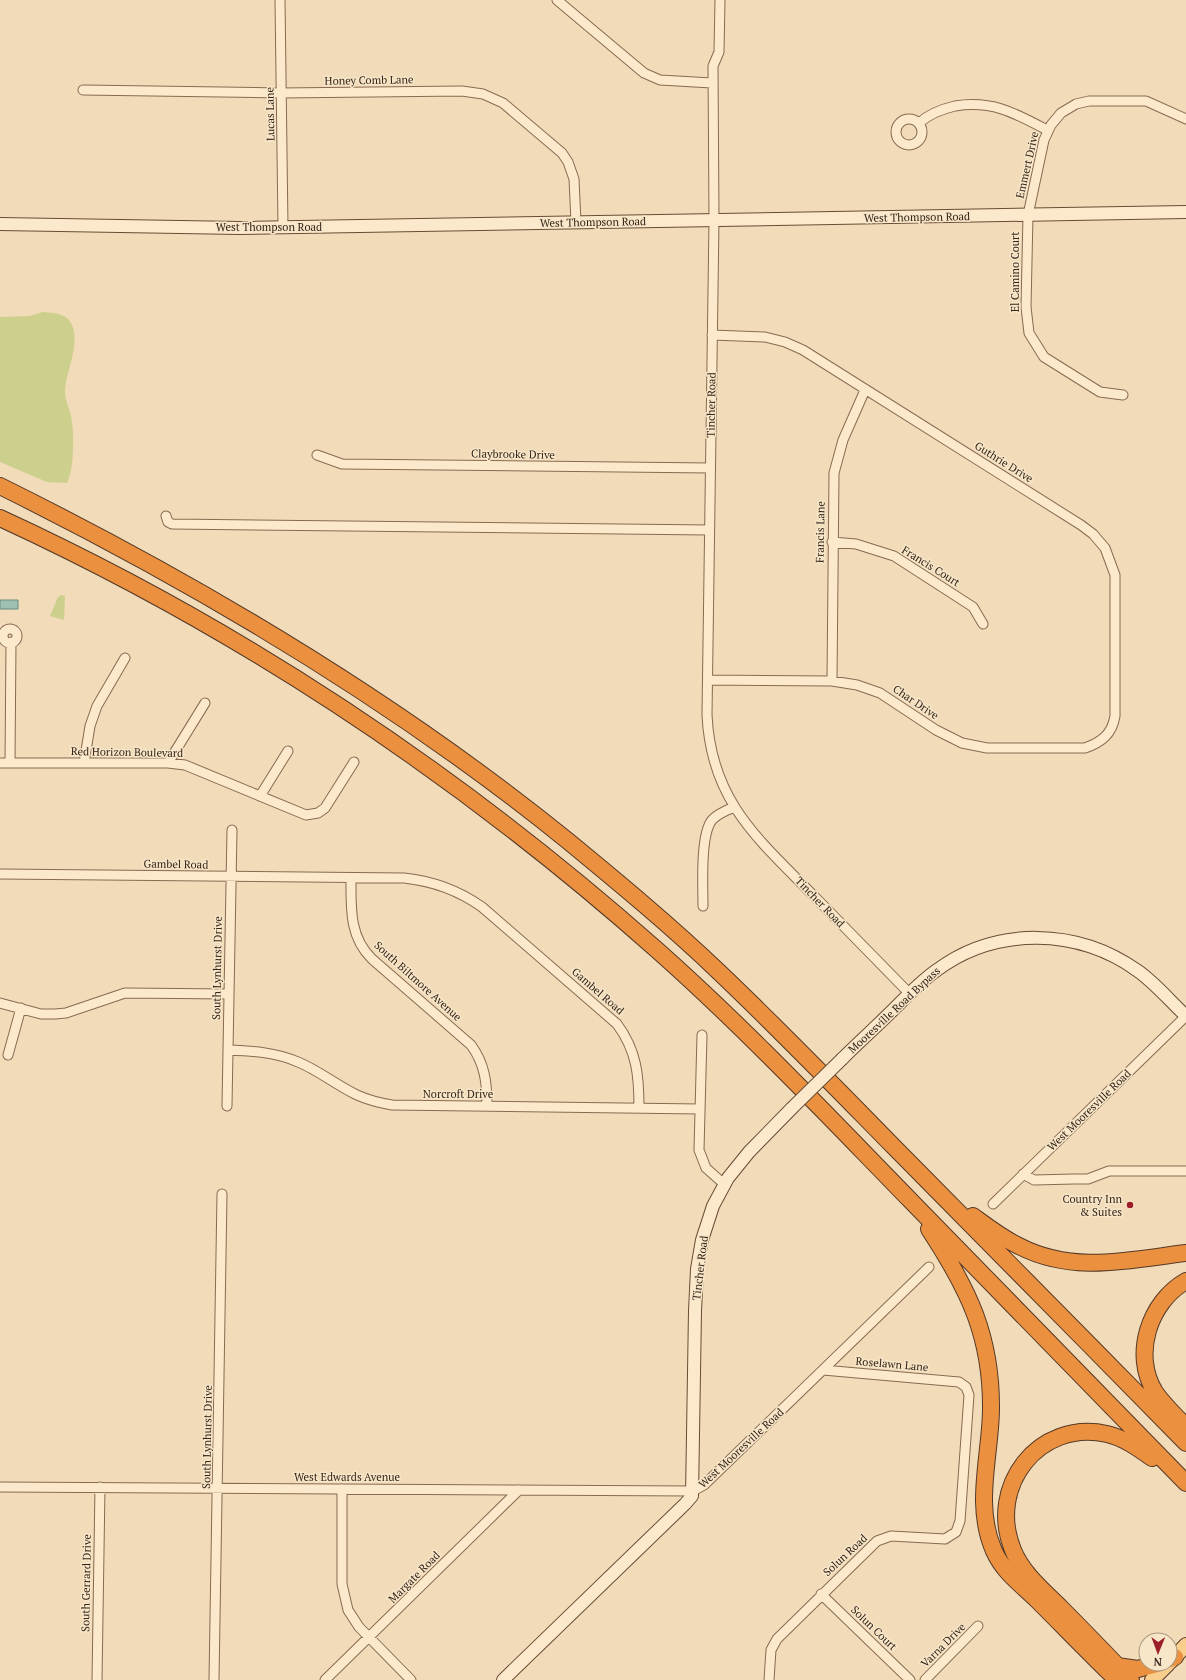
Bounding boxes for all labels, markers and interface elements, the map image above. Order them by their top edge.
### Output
street label: Honey Comb Lane [324,72,414,88]
street label: Lucas Lane [263,86,277,141]
street label: Emmert Drive [1013,130,1042,200]
street label: West Thompson Road [864,209,970,225]
street label: West Thompson Road [540,214,646,230]
street label: West Thompson Road [216,220,322,234]
street label: El Camino Court [1008,232,1022,312]
street label: Tincher Road [703,372,719,438]
street label: Guthrie Drive [972,438,1036,486]
street label: Claybrooke Drive [471,446,556,462]
street label: Francis Lane [812,501,828,563]
street label: Francis Court [899,543,963,589]
street label: Char Drive [890,682,942,723]
street label: Red Horizon Boulevard [71,744,183,760]
street label: Gambel Road [144,856,208,872]
street label: Tincher Road [792,874,848,930]
street label: South Lynhurst Drive [209,915,225,1020]
street label: South Biltmore Avenue [371,938,465,1024]
street label: Mooresville Road Bypass [845,964,943,1056]
street label: Gambel Road [569,965,627,1017]
street label: West Mooresville Road [1044,1066,1134,1154]
street label: Norcroft Drive [423,1087,494,1101]
place label: Country Inn & Suites [1063,1192,1122,1219]
marker: Country Inn & Suites [1125,1200,1135,1210]
street label: Tincher Road [689,1235,711,1301]
street label: Roselawn Lane [855,1354,929,1374]
street label: South Lynhurst Drive [199,1384,215,1489]
street label: West Mooresville Road [696,1405,786,1491]
street label: West Edwards Avenue [294,1470,401,1484]
street label: Solun Road [820,1531,870,1579]
street label: South Gerrard Drive [78,1534,94,1632]
street label: Margate Road [385,1548,443,1606]
street label: Solun Court [848,1603,900,1653]
street label: Varna Drive [918,1619,969,1670]
north arrow [1138,1632,1178,1672]
text: N [1153,1655,1162,1669]

